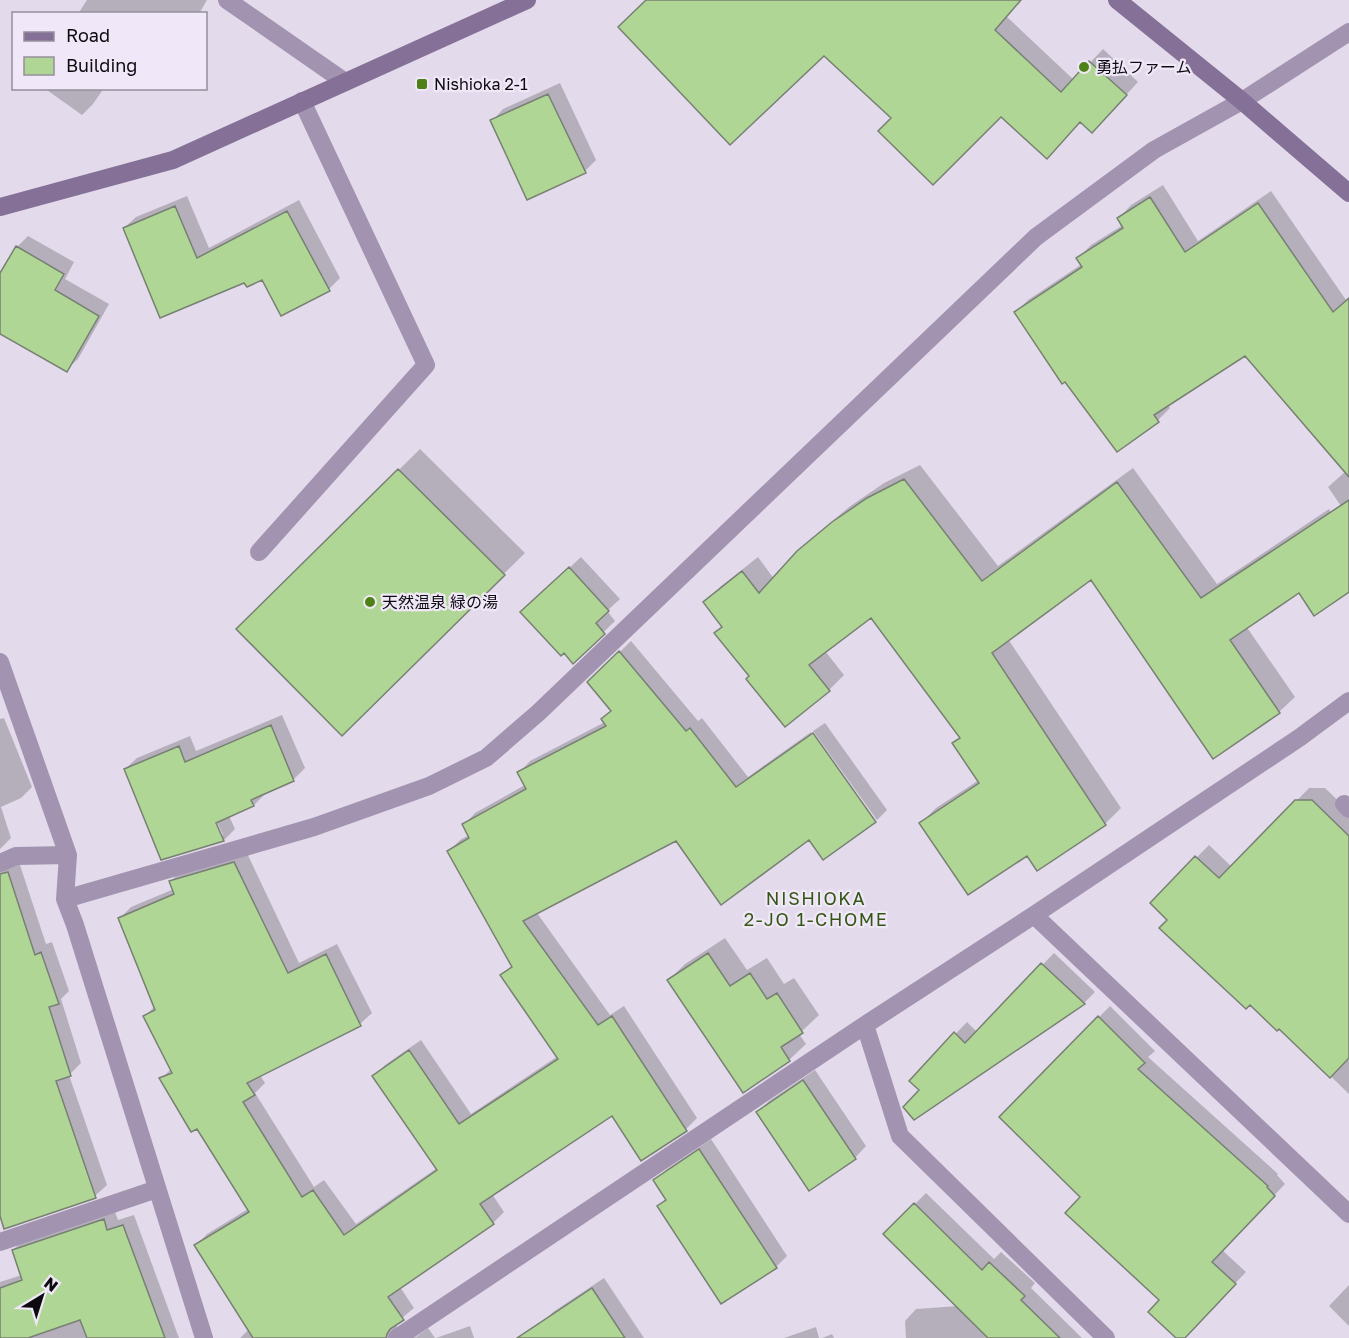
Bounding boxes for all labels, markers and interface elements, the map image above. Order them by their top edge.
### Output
legend [12,12,207,90]
text: Road [66,24,110,46]
text: Building [66,54,137,76]
place label: 勇払ファーム [1096,57,1192,77]
marker: 勇払ファーム [1077,60,1091,74]
place label: Nishioka 2-1 [434,74,528,94]
marker: Nishioka 2-1 [415,77,429,91]
place label: 天然温泉 緑の湯 [382,592,498,612]
marker: 天然温泉 緑の湯 [363,595,377,609]
district label: NISHIOKA 2-JO 1-CHOME [744,887,888,930]
north arrow [12,1266,72,1326]
text: N [40,1273,62,1296]

